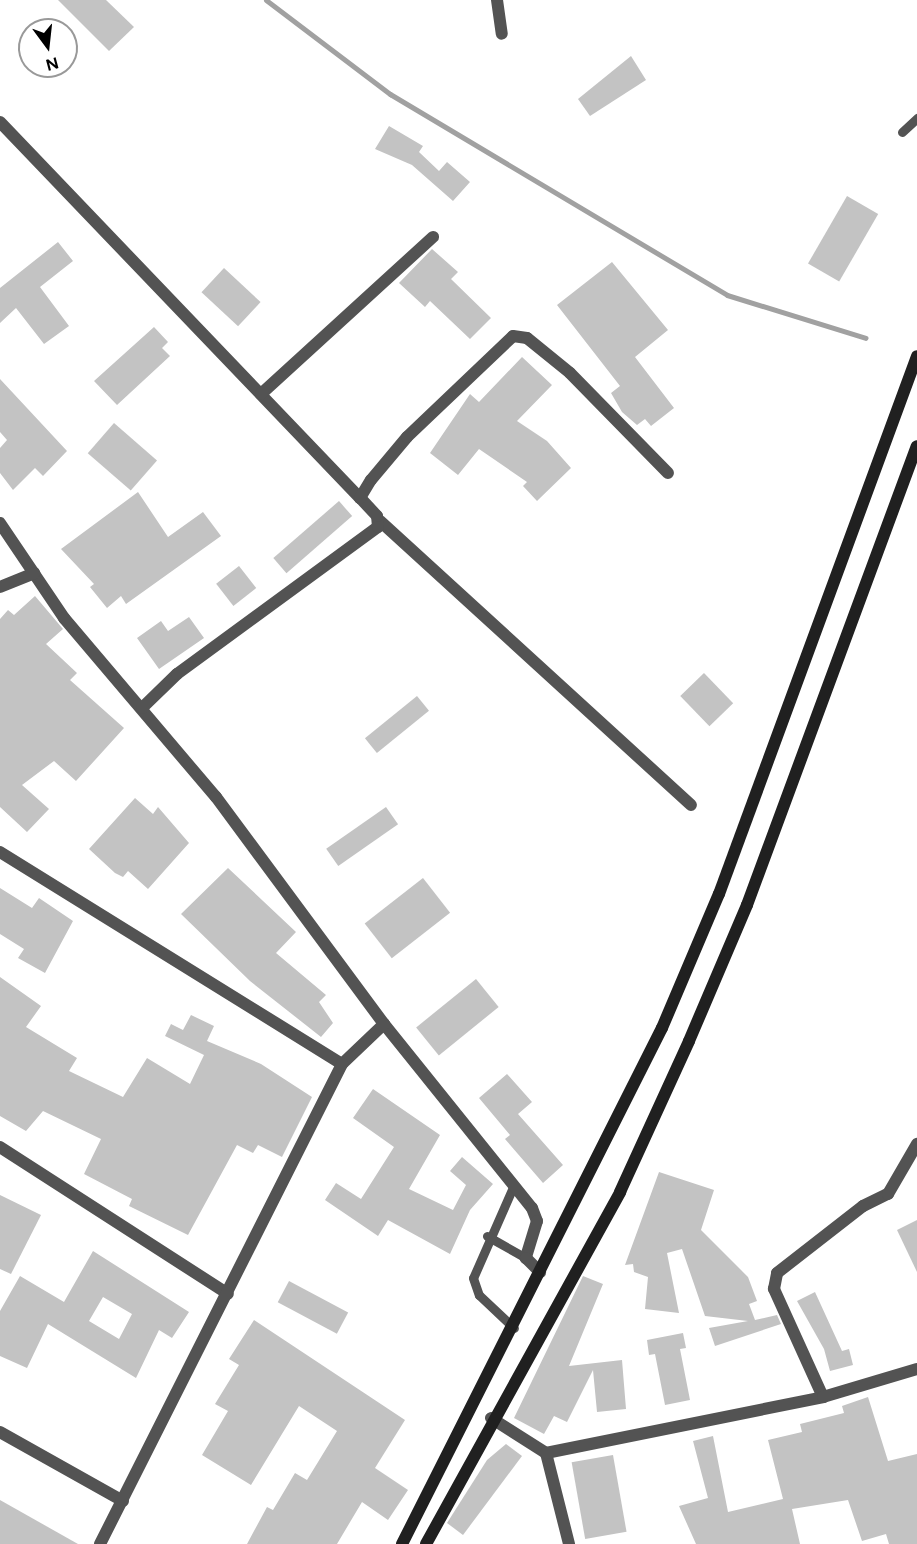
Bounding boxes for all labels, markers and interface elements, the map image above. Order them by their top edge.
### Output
north arrow [18,18,78,78]
text: N [44,53,61,75]

